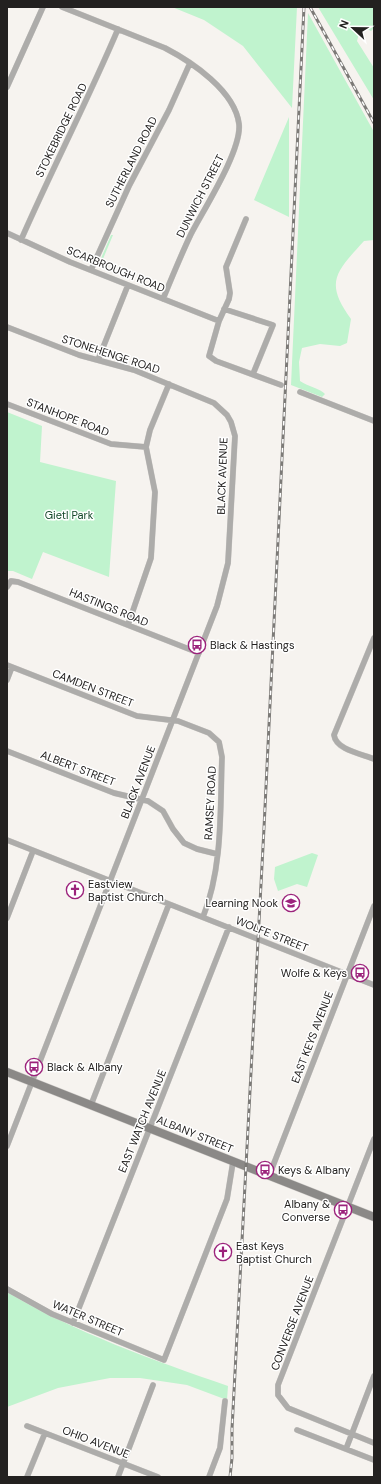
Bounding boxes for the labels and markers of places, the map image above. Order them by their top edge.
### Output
bus stop icon: Black & Hastings [187,635,207,655]
place label: Black & Hastings [210,638,295,652]
place label: Eastview Baptist Church [88,877,164,904]
church icon: Eastview Baptist Church [65,880,85,900]
school or university icon: Learning Nook [281,893,301,913]
place label: Learning Nook [206,896,278,910]
bus stop icon: Wolfe & Keys [350,963,370,983]
place label: Wolfe & Keys [281,966,347,980]
bus stop icon: Black & Albany [24,1057,44,1077]
place label: Black & Albany [47,1060,123,1074]
bus stop icon: Keys & Albany [255,1160,275,1180]
place label: Keys & Albany [278,1163,350,1177]
place label: Albany & Converse [282,1197,330,1224]
bus stop icon: Albany & Converse [333,1200,353,1220]
place label: East Keys Baptist Church [236,1239,312,1266]
church icon: East Keys Baptist Church [213,1242,233,1262]

